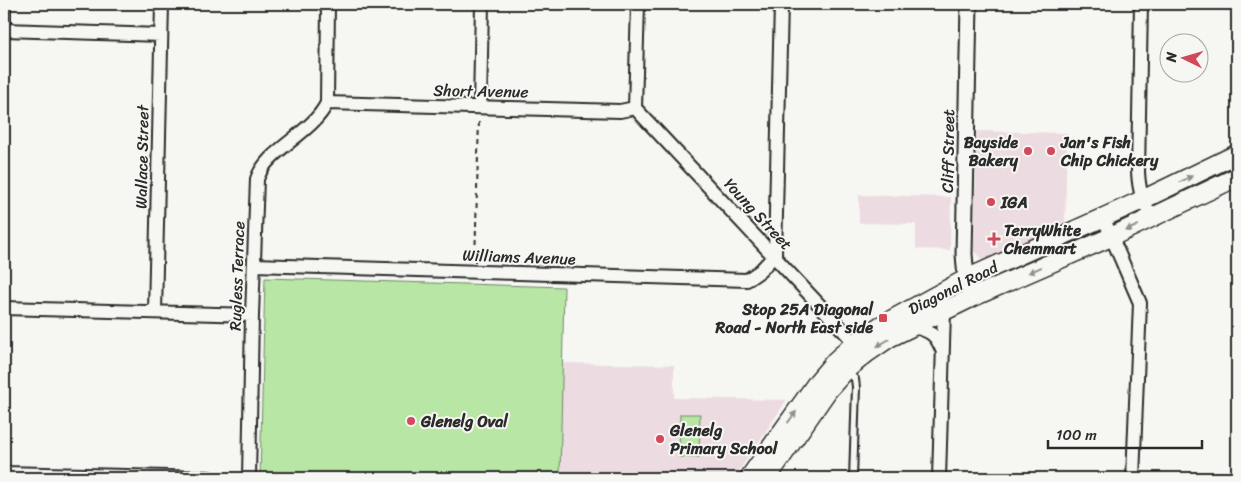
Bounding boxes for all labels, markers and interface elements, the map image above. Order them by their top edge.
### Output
north arrow [1158,32,1208,82]
text: N [1159,51,1184,64]
street label: Short Avenue [433,76,529,106]
street label: Wallace Street [127,104,157,209]
street label: Cliff Street [933,109,963,193]
place label: Bayside Bakery [964,128,1019,175]
place label: Jan's Fish Chip Chickery [1060,128,1159,175]
marker: Bayside Bakery [1022,145,1034,157]
marker: Jan's Fish Chip Chickery [1045,145,1057,157]
street label: Young Street [716,171,800,257]
one-way arrow [1179,175,1193,183]
place label: IGA [1000,188,1028,217]
marker: IGA [985,196,997,208]
place label: TerryWhite Chemmart [1003,216,1081,263]
street label: Rugless Terrace [221,221,253,331]
one-way arrow [1125,224,1139,232]
marker: TerryWhite Chemmart [988,233,1000,245]
street label: Williams Avenue [462,241,576,273]
street label: Diagonal Road [903,252,1005,323]
one-way arrow [1028,267,1042,275]
place label: Stop 25A Diagonal Road - North East side [715,295,874,342]
marker: Stop 25A Diagonal Road - North East side [877,312,889,324]
one-way arrow [876,338,889,347]
place label: Glenelg Oval [420,407,509,436]
one-way arrow [787,410,797,424]
marker: Glenelg Oval [405,415,417,427]
place label: Glenelg Primary School [669,416,779,463]
scale bar [1048,417,1202,449]
text: 100 m [1056,422,1097,448]
marker: Glenelg Primary School [654,433,666,445]

